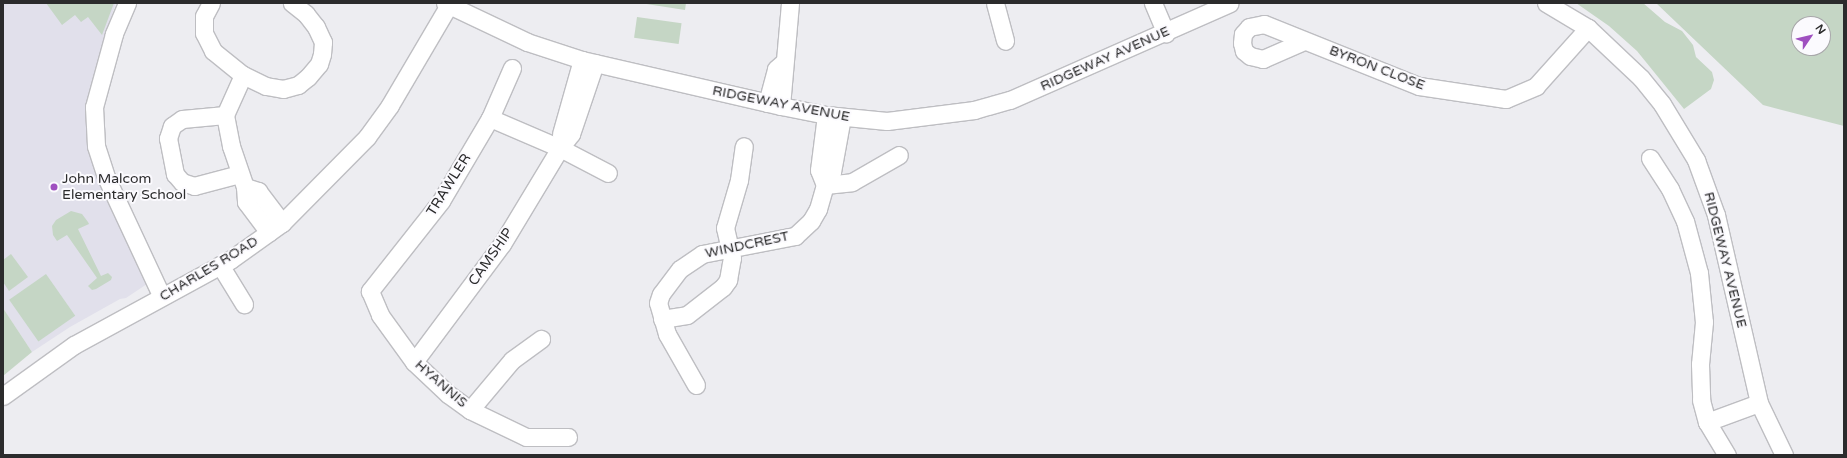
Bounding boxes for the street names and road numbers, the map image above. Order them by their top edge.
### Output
street label: RIDGEWAY AVENUE [1038,23,1172,95]
street label: BYRON CLOSE [1327,42,1427,94]
street label: RIDGEWAY AVENUE [711,82,851,126]
street label: TRAWLER [423,151,475,219]
street label: RIDGEWAY AVENUE [1700,190,1750,330]
street label: CAMSHIP [465,225,517,289]
street label: WINDCREST [704,228,790,262]
street label: CHARLES ROAD [157,233,261,305]
street label: HYANNIS [411,357,471,411]

